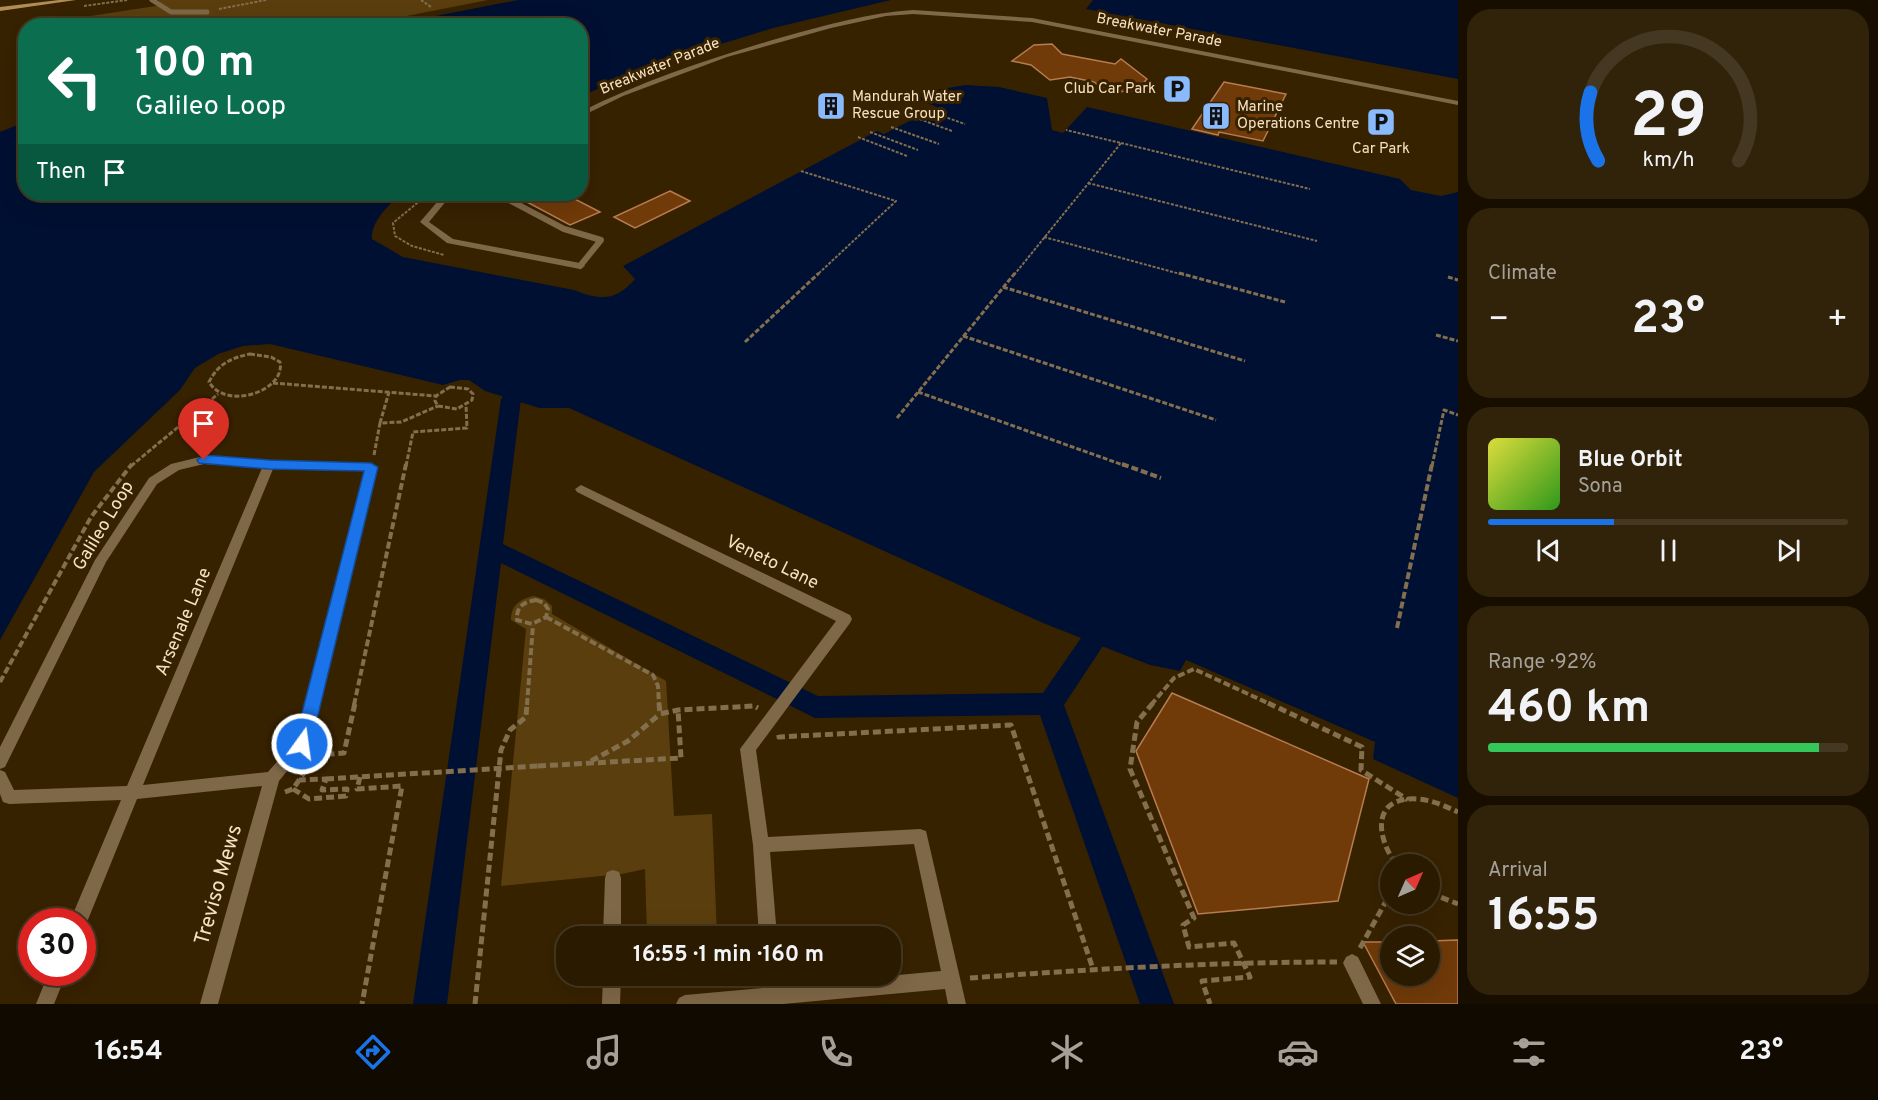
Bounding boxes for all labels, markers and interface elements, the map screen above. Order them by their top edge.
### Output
street label: Breakwater Parade [1095,9,1223,53]
street label: Breakwater Parade [597,34,723,100]
text: 100 m [135,38,254,91]
icon: left [36,42,114,120]
parking icon: Club Car Park [1161,73,1193,105]
place label: Club Car Park [1064,80,1156,99]
text: 29 [1630,80,1706,159]
place label: Mandurah Water Rescue Group [852,88,962,124]
text: Galileo Loop [135,90,286,124]
building icon: Mandurah Water Rescue Group [815,90,847,122]
place label: Marine Operations Centre [1237,98,1359,134]
building icon: Marine Operations Centre [1200,100,1232,132]
parking icon: Car Park [1365,106,1397,138]
place label: Car Park [1352,140,1410,159]
text: km/h [1642,147,1694,174]
icon: arrive [98,156,131,189]
text: Then [36,159,86,186]
text: Climate [1488,261,1557,287]
text: 23° [1631,292,1705,349]
text: − [1488,300,1509,342]
text: + [1827,300,1848,342]
pin [178,398,229,460]
icon: arrive [187,407,220,440]
text: Blue Orbit [1578,447,1683,474]
text: Sona [1578,474,1623,500]
street label: Galileo Loop [68,477,140,575]
street label: Veneto Lane [722,531,822,595]
icon: previous [1532,534,1565,567]
icon: pause [1652,534,1685,567]
icon: next [1772,534,1805,567]
street label: Arsenale Lane [151,564,217,680]
text: Range · 92% [1488,650,1596,676]
text: 460 km [1488,681,1650,738]
position arrow [270,712,334,776]
street label: Treviso Mews [189,822,249,948]
north arrow [1380,854,1440,914]
map controls [1380,854,1440,986]
text: Arrival [1488,858,1548,884]
text: 16:55 [1488,889,1600,946]
speed limit sign: 30 [18,908,96,986]
button: layers [1380,926,1440,986]
text: 16:55 · 1 min · 160 m [633,942,824,969]
icon: directions [352,1031,394,1073]
icon: music [583,1031,625,1073]
icon: phone [815,1031,857,1073]
icon: climate [1046,1031,1088,1073]
icon: car [1277,1031,1319,1073]
icon: filters [1508,1031,1550,1073]
text: 16:54 [95,1035,163,1069]
text: 23° [1739,1035,1783,1069]

